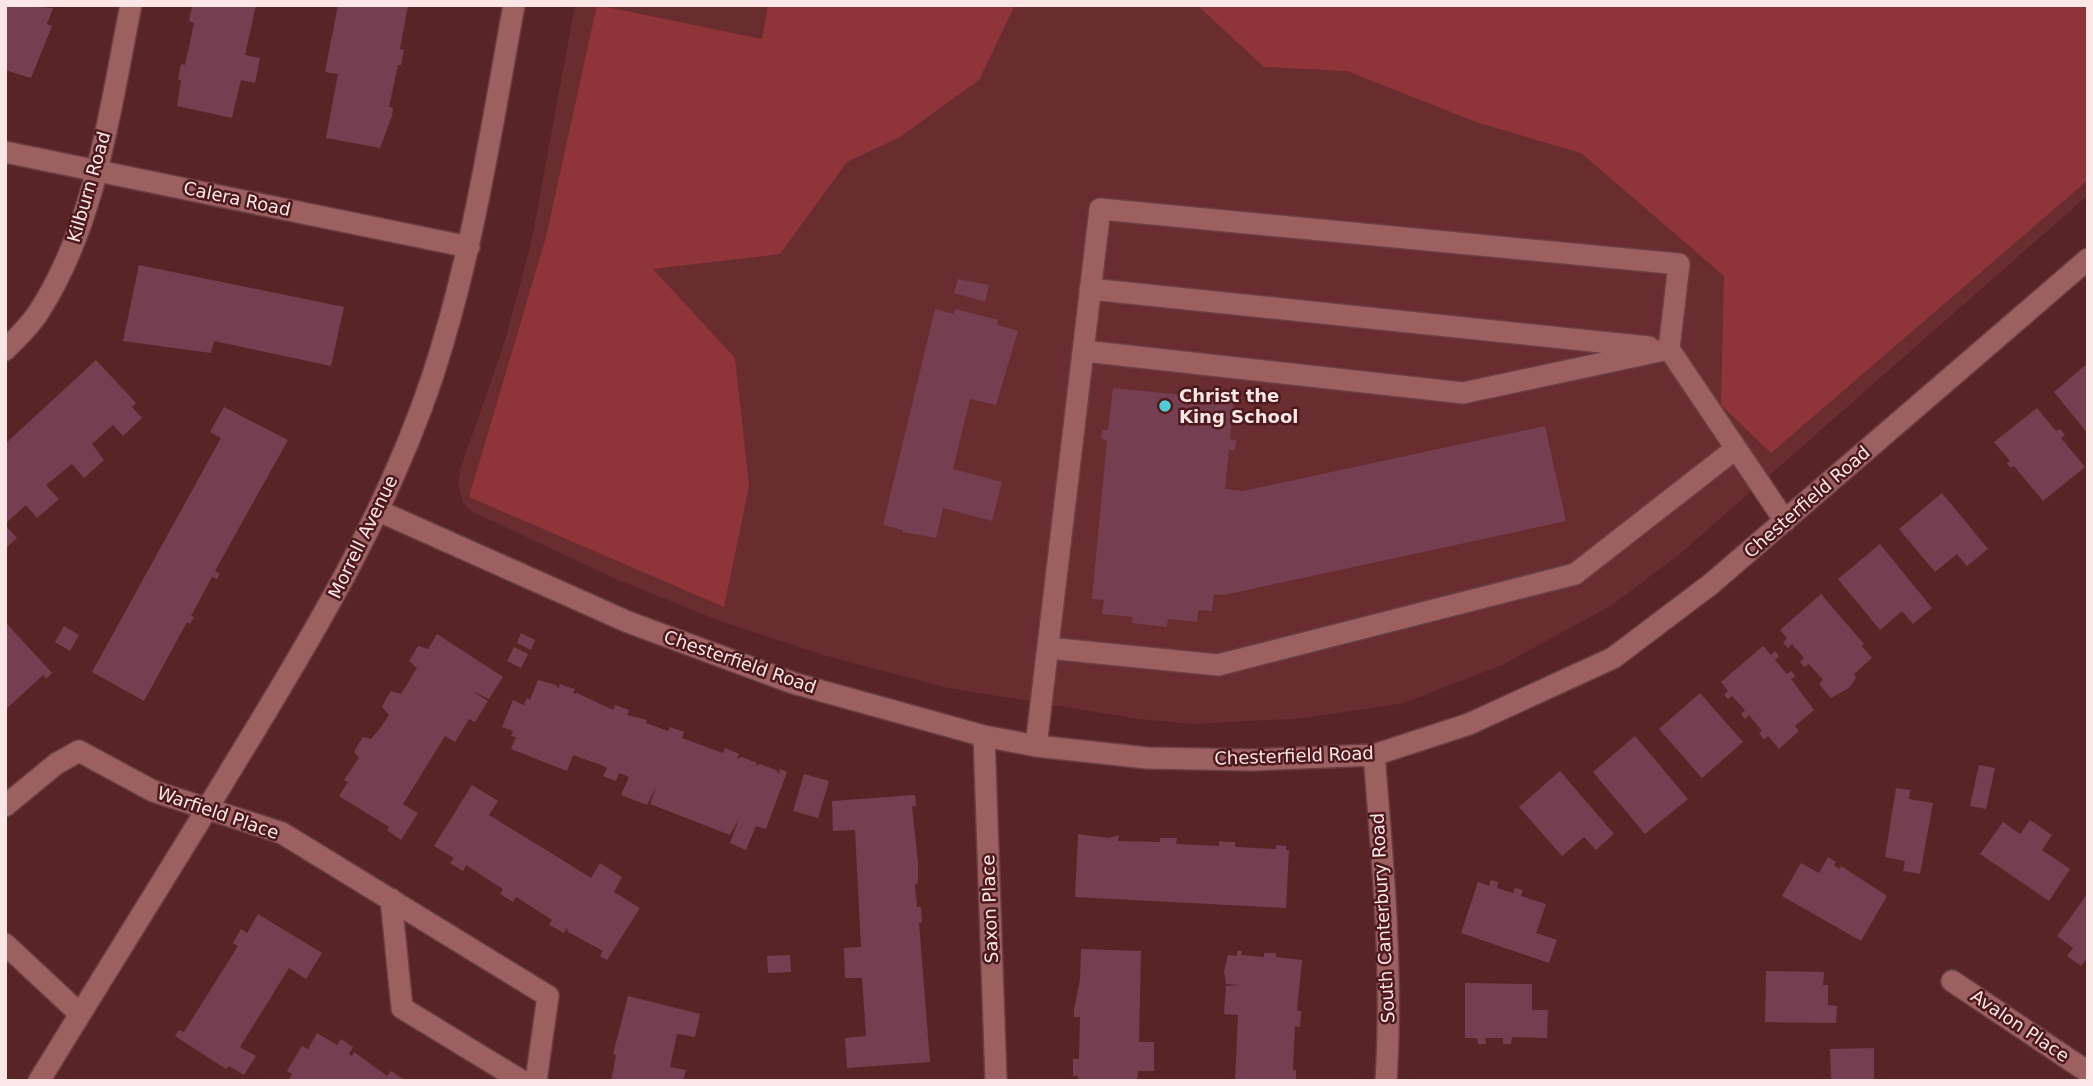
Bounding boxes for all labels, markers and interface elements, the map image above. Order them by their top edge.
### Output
street label: Kilburn Road [63,129,114,245]
street label: Calera Road [182,177,293,220]
place label: Christ the King School [1179,385,1298,427]
marker: Christ the King School [1157,398,1173,414]
street label: Chesterfield Road [1740,441,1874,562]
street label: Morrell Avenue [324,472,401,602]
street label: Chesterfield Road [661,626,819,697]
street label: Chesterfield Road [1214,742,1374,769]
street label: Warfield Place [154,782,282,843]
street label: South Canterbury Road [1367,812,1398,1024]
street label: Saxon Place [977,854,1002,964]
street label: Avalon Place [1967,985,2073,1066]

